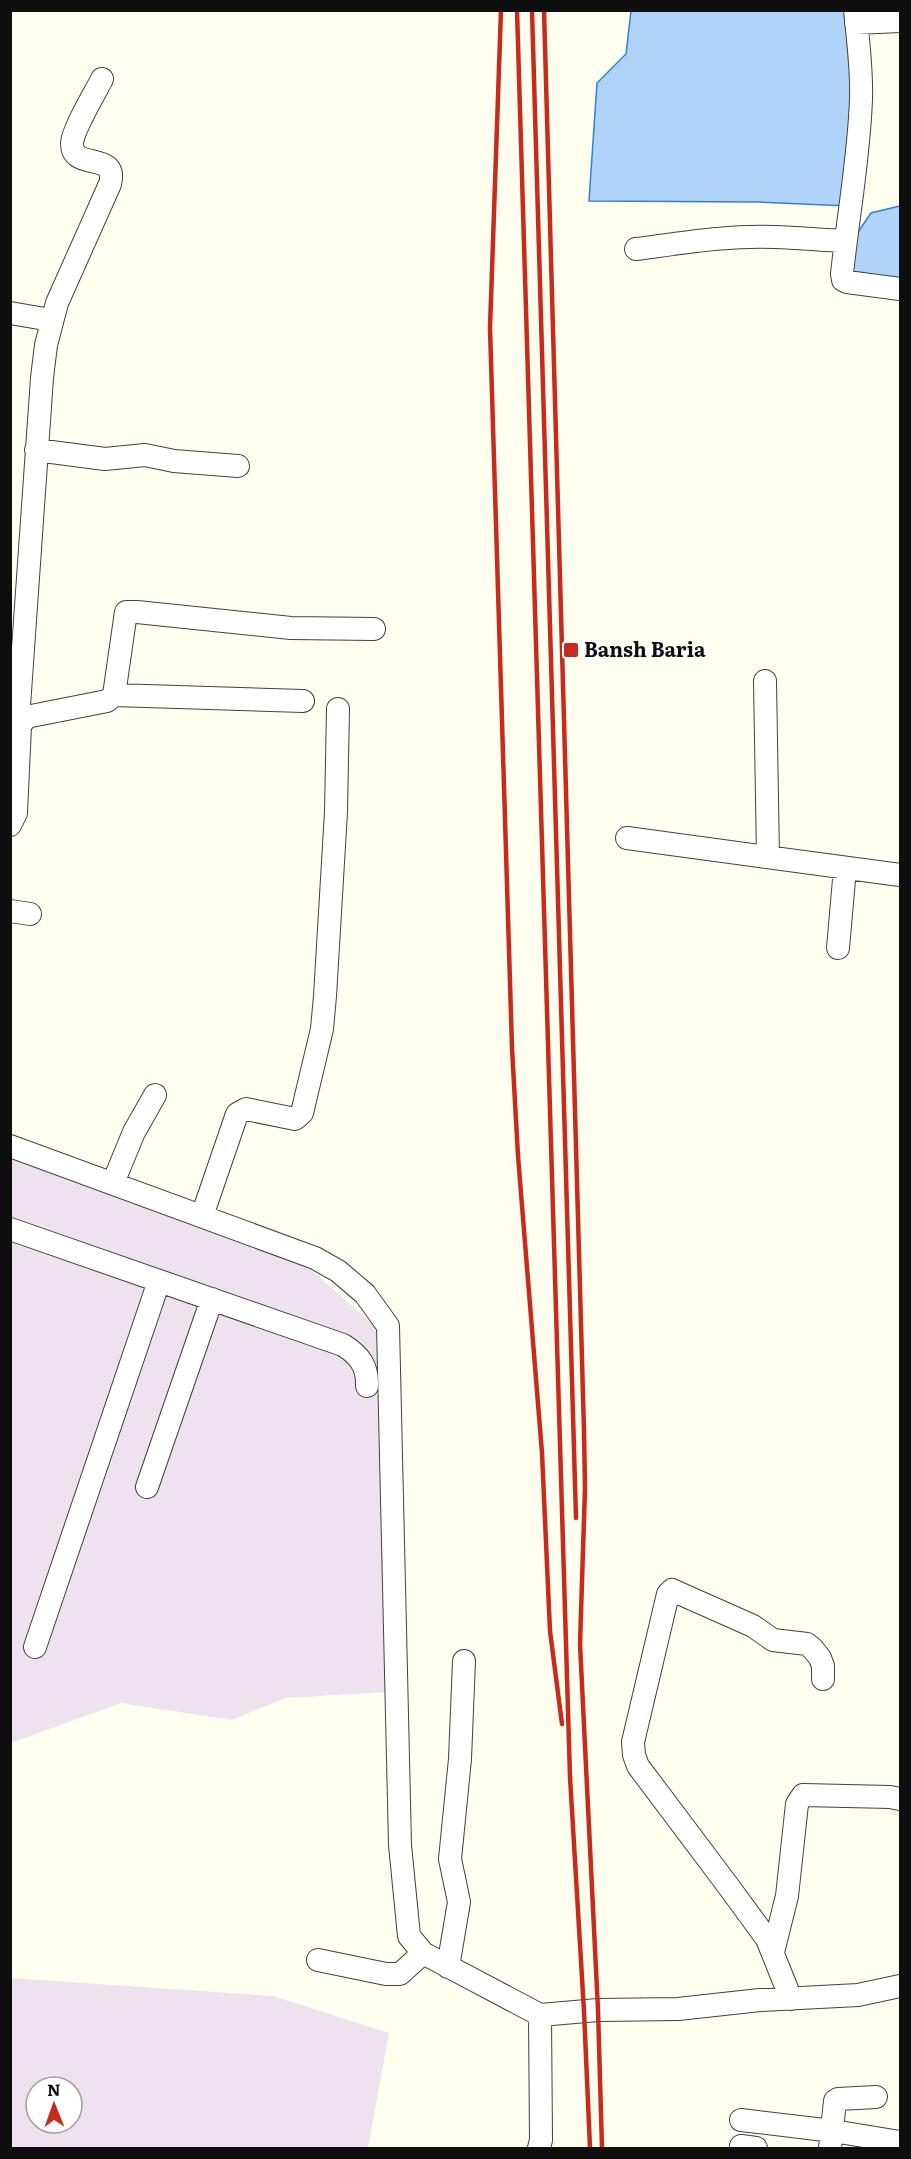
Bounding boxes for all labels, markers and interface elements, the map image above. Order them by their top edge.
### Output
place label: Bansh Baria [584,633,706,663]
marker: Bansh Baria [562,641,580,659]
north arrow [24,2075,84,2135]
text: N [47,2077,61,2101]

